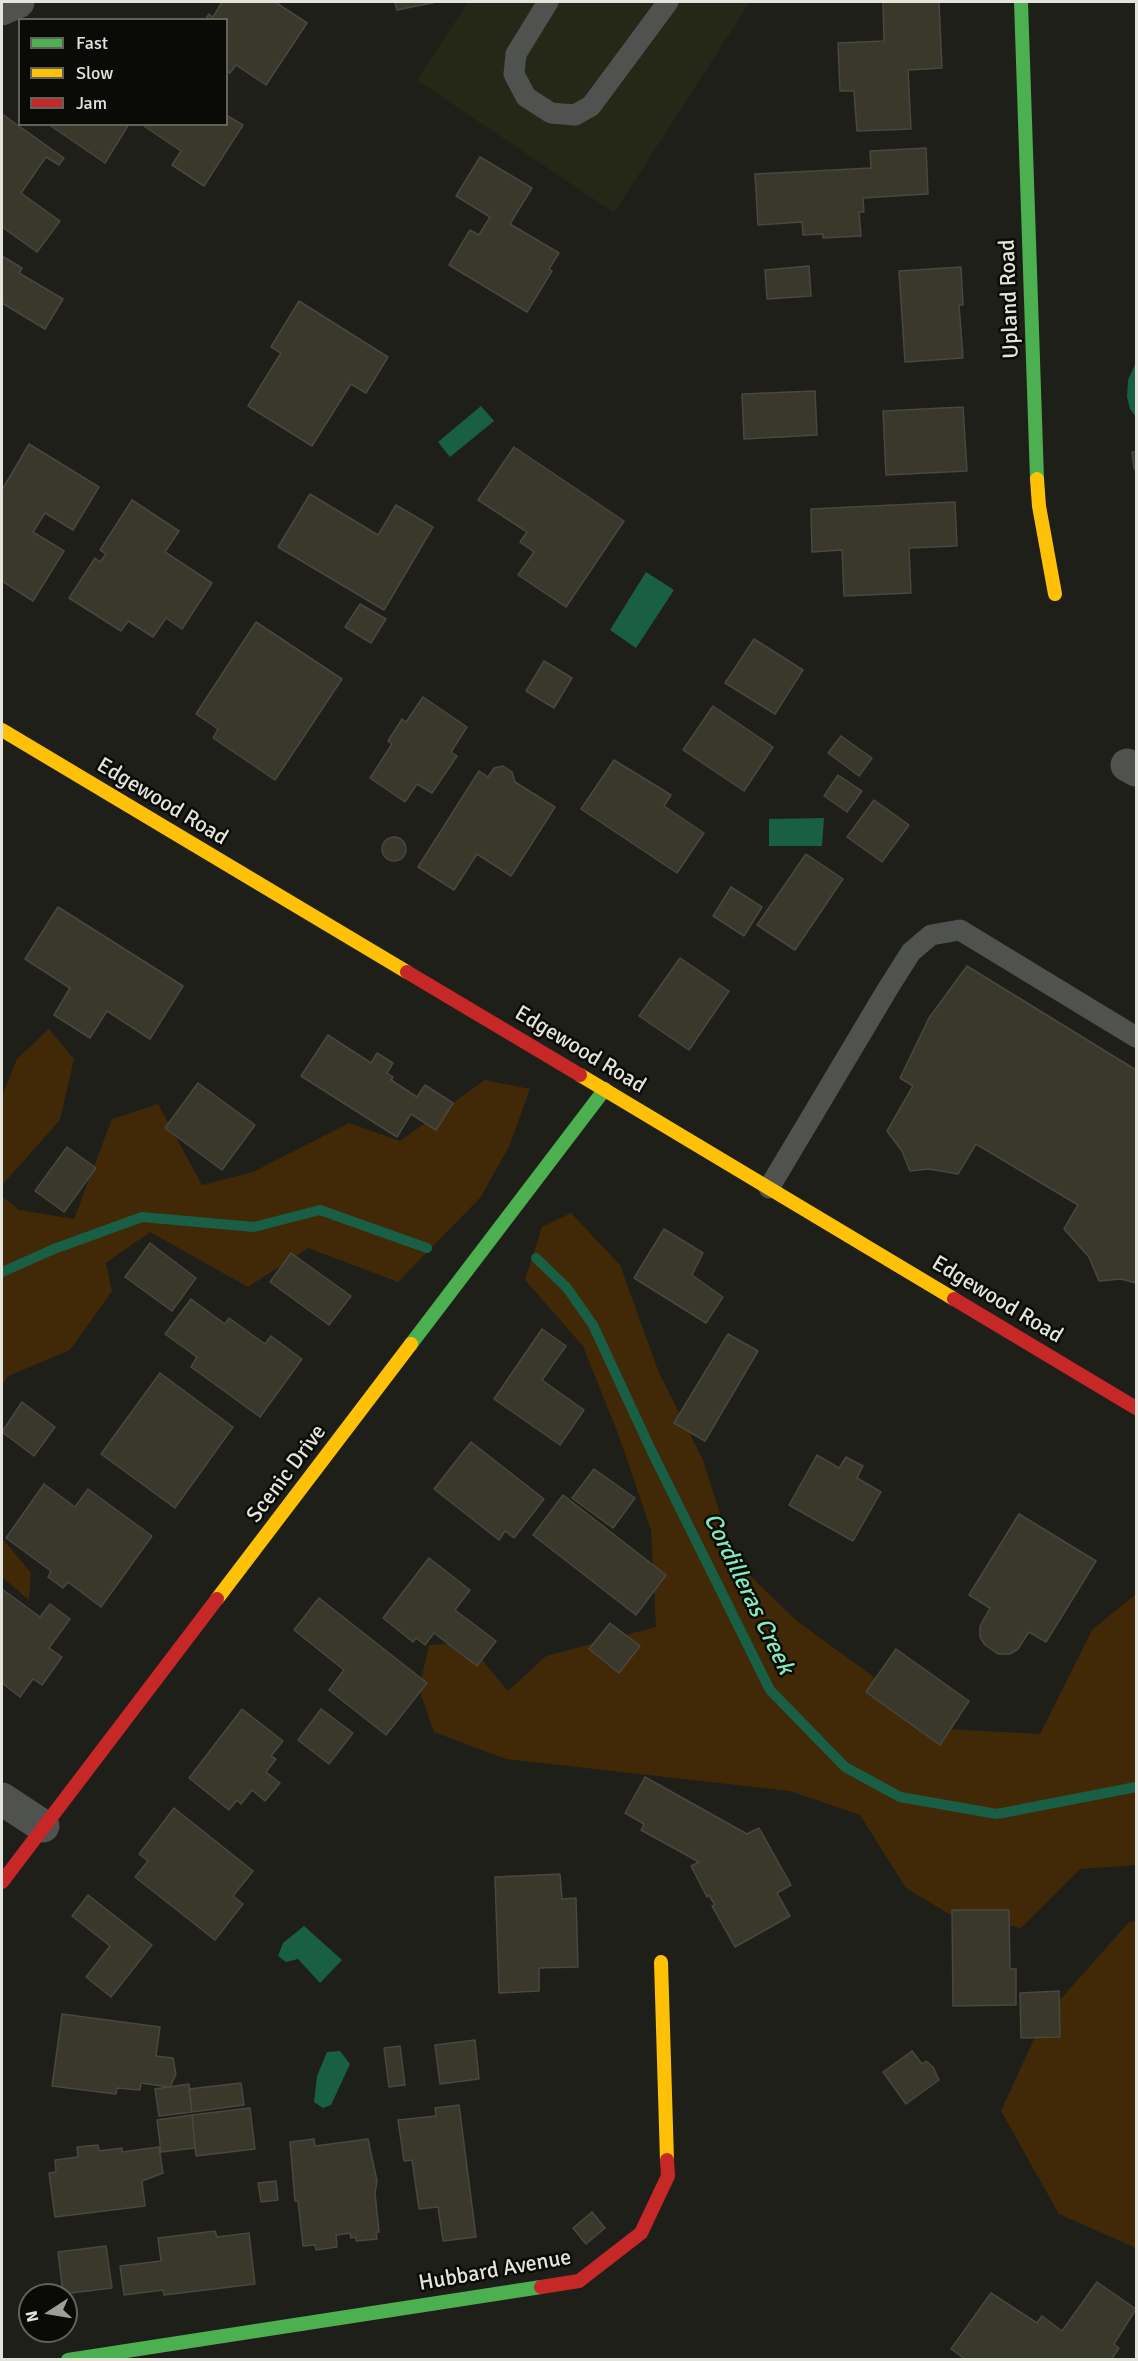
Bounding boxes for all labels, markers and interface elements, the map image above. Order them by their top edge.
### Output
legend [18,18,228,126]
text: Fast [76,32,108,54]
text: Slow [76,62,113,84]
text: Jam [76,92,107,114]
street label: Upland Road [995,239,1025,359]
street label: Edgewood Road [92,752,232,852]
street label: Edgewood Road [510,1000,650,1100]
street label: Edgewood Road [927,1250,1067,1350]
street label: Scenic Drive [242,1420,332,1528]
water label: Cordilleras Creek [697,1509,799,1679]
street label: Hubbard Avenue [417,2245,573,2297]
north arrow [18,2283,78,2343]
text: N [21,2309,43,2324]

